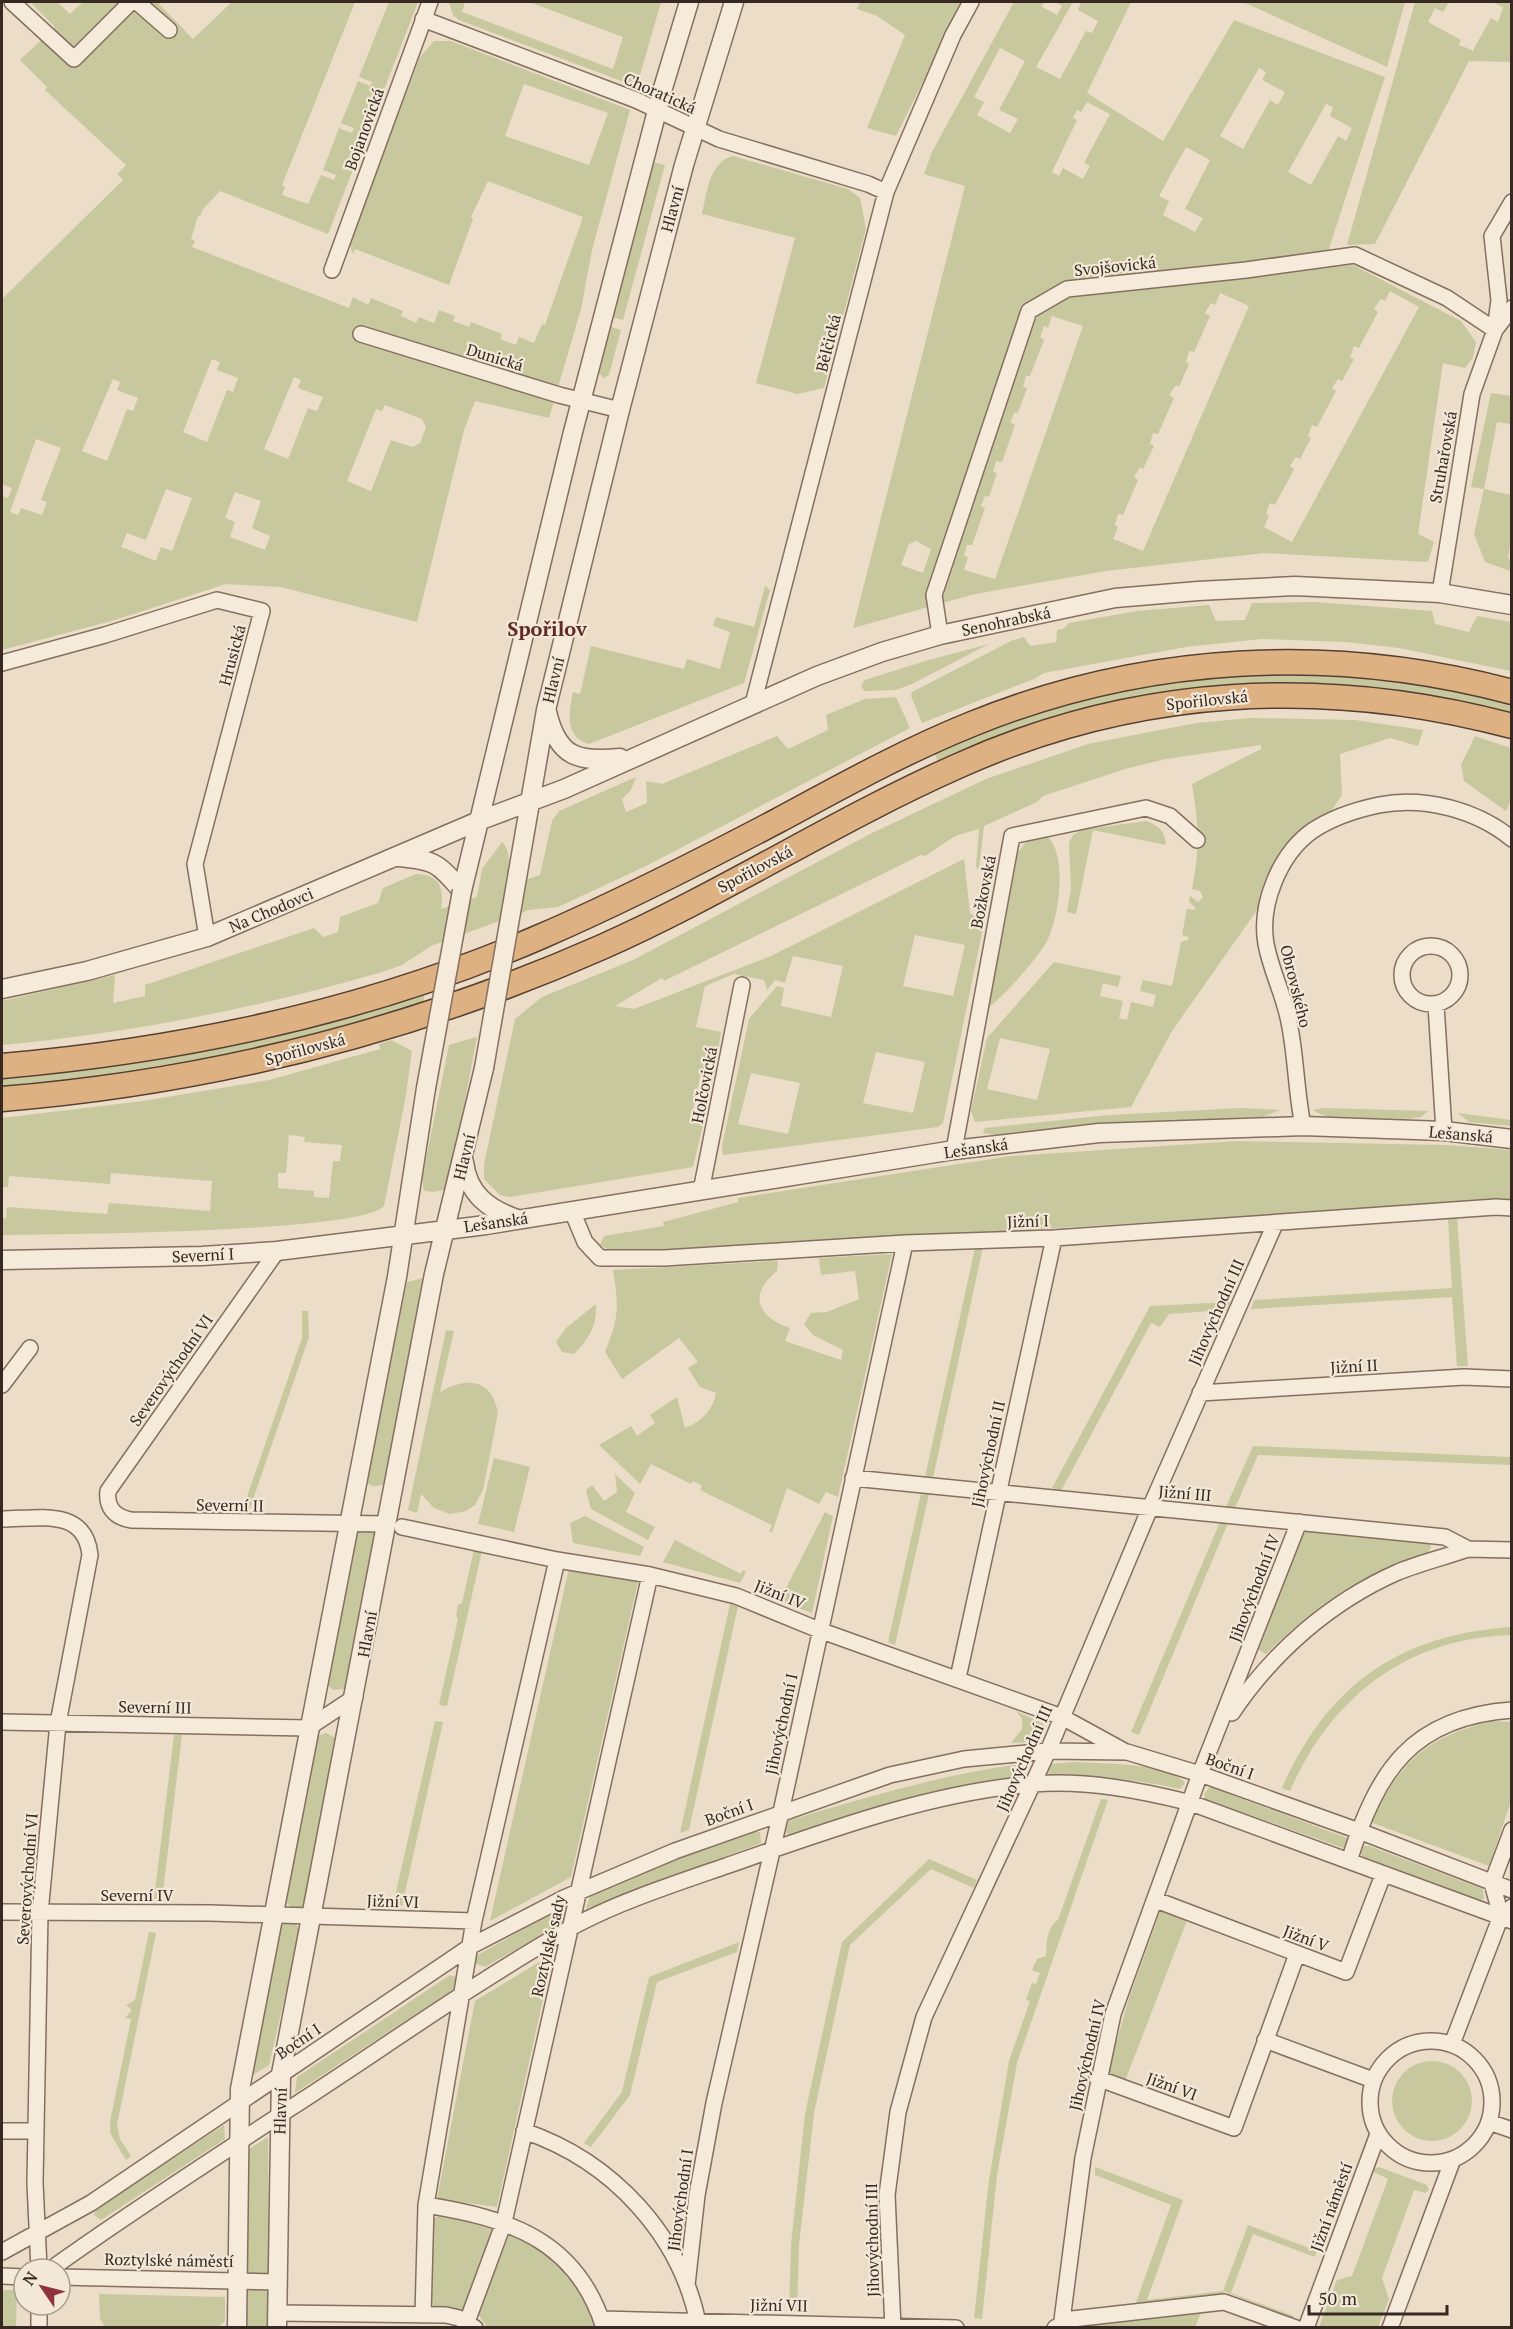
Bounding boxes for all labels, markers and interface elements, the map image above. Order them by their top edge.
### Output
street label: Choratická [620,67,700,119]
street label: Bojanovická [339,85,389,173]
street label: Hlavní [655,183,689,235]
street label: Svojšovická [1073,251,1157,281]
street label: Bělčická [810,312,846,374]
street label: Dunická [464,338,526,376]
street label: Struhařovská [1424,409,1462,505]
street label: Senohrabská [959,601,1053,641]
district label: Spořilov [507,615,587,642]
street label: Hrusická [213,622,251,688]
street label: Hlavní [537,654,569,705]
street label: Spořilovská [1165,685,1249,715]
street label: Spořilovská [714,840,796,898]
street label: Božkovská [965,853,1001,931]
street label: Na Chodovci [225,882,317,938]
street label: Obrovského [1275,942,1317,1030]
street label: Spořilovská [262,1028,348,1070]
street label: Holčovická [686,1045,722,1125]
street label: Lešanská [1428,1120,1494,1148]
street label: Hlavní [448,1131,480,1182]
street label: Lešanská [942,1133,1010,1163]
street label: Lešanská [462,1207,530,1237]
street label: Jižní I [1007,1209,1049,1233]
street label: Severní I [171,1242,235,1268]
street label: Jihovýchodní III [1183,1255,1249,1369]
street label: Severovýchodní VI [124,1310,218,1430]
street label: Jižní II [1330,1354,1378,1378]
street label: Jihovýchodní II [966,1399,1010,1509]
street label: Jižní III [1158,1480,1212,1506]
street label: Severní II [196,1493,264,1517]
street label: Jihovýchodní IV [1223,1531,1285,1645]
street label: Jižní IV [751,1574,809,1614]
street label: Hlavní [352,1609,382,1659]
street label: Jihovýchodní I [760,1671,802,1777]
street label: Severní III [118,1695,192,1719]
street label: Jihovýchodní III [991,1701,1057,1815]
street label: Boční I [1203,1747,1257,1785]
street label: Boční I [702,1793,756,1831]
street label: Severovýchodní VI [11,1812,43,1946]
street label: Severní IV [100,1884,174,1906]
street label: Jižní VI [366,1889,420,1913]
street label: Roztylské sady [526,1892,571,1999]
street label: Jižní V [1280,1919,1332,1957]
street label: Jihovýchodní IV [1063,1997,1111,2113]
street label: Boční I [271,2018,325,2064]
street label: Jižní VI [1144,2067,1200,2105]
street label: Hlavní [268,2087,292,2135]
street label: Jihovýchodní I [662,2147,698,2253]
street label: Jižní náměstí [1305,2159,1357,2255]
street label: Jihovýchodní III [860,2183,884,2297]
street label: Roztylské náměstí [104,2248,234,2272]
north arrow [12,2257,72,2317]
text: N [17,2267,42,2290]
scale bar [1309,2278,1447,2316]
text: 50 m [1318,2286,1358,2310]
street label: Jižní VII [750,2293,808,2317]

